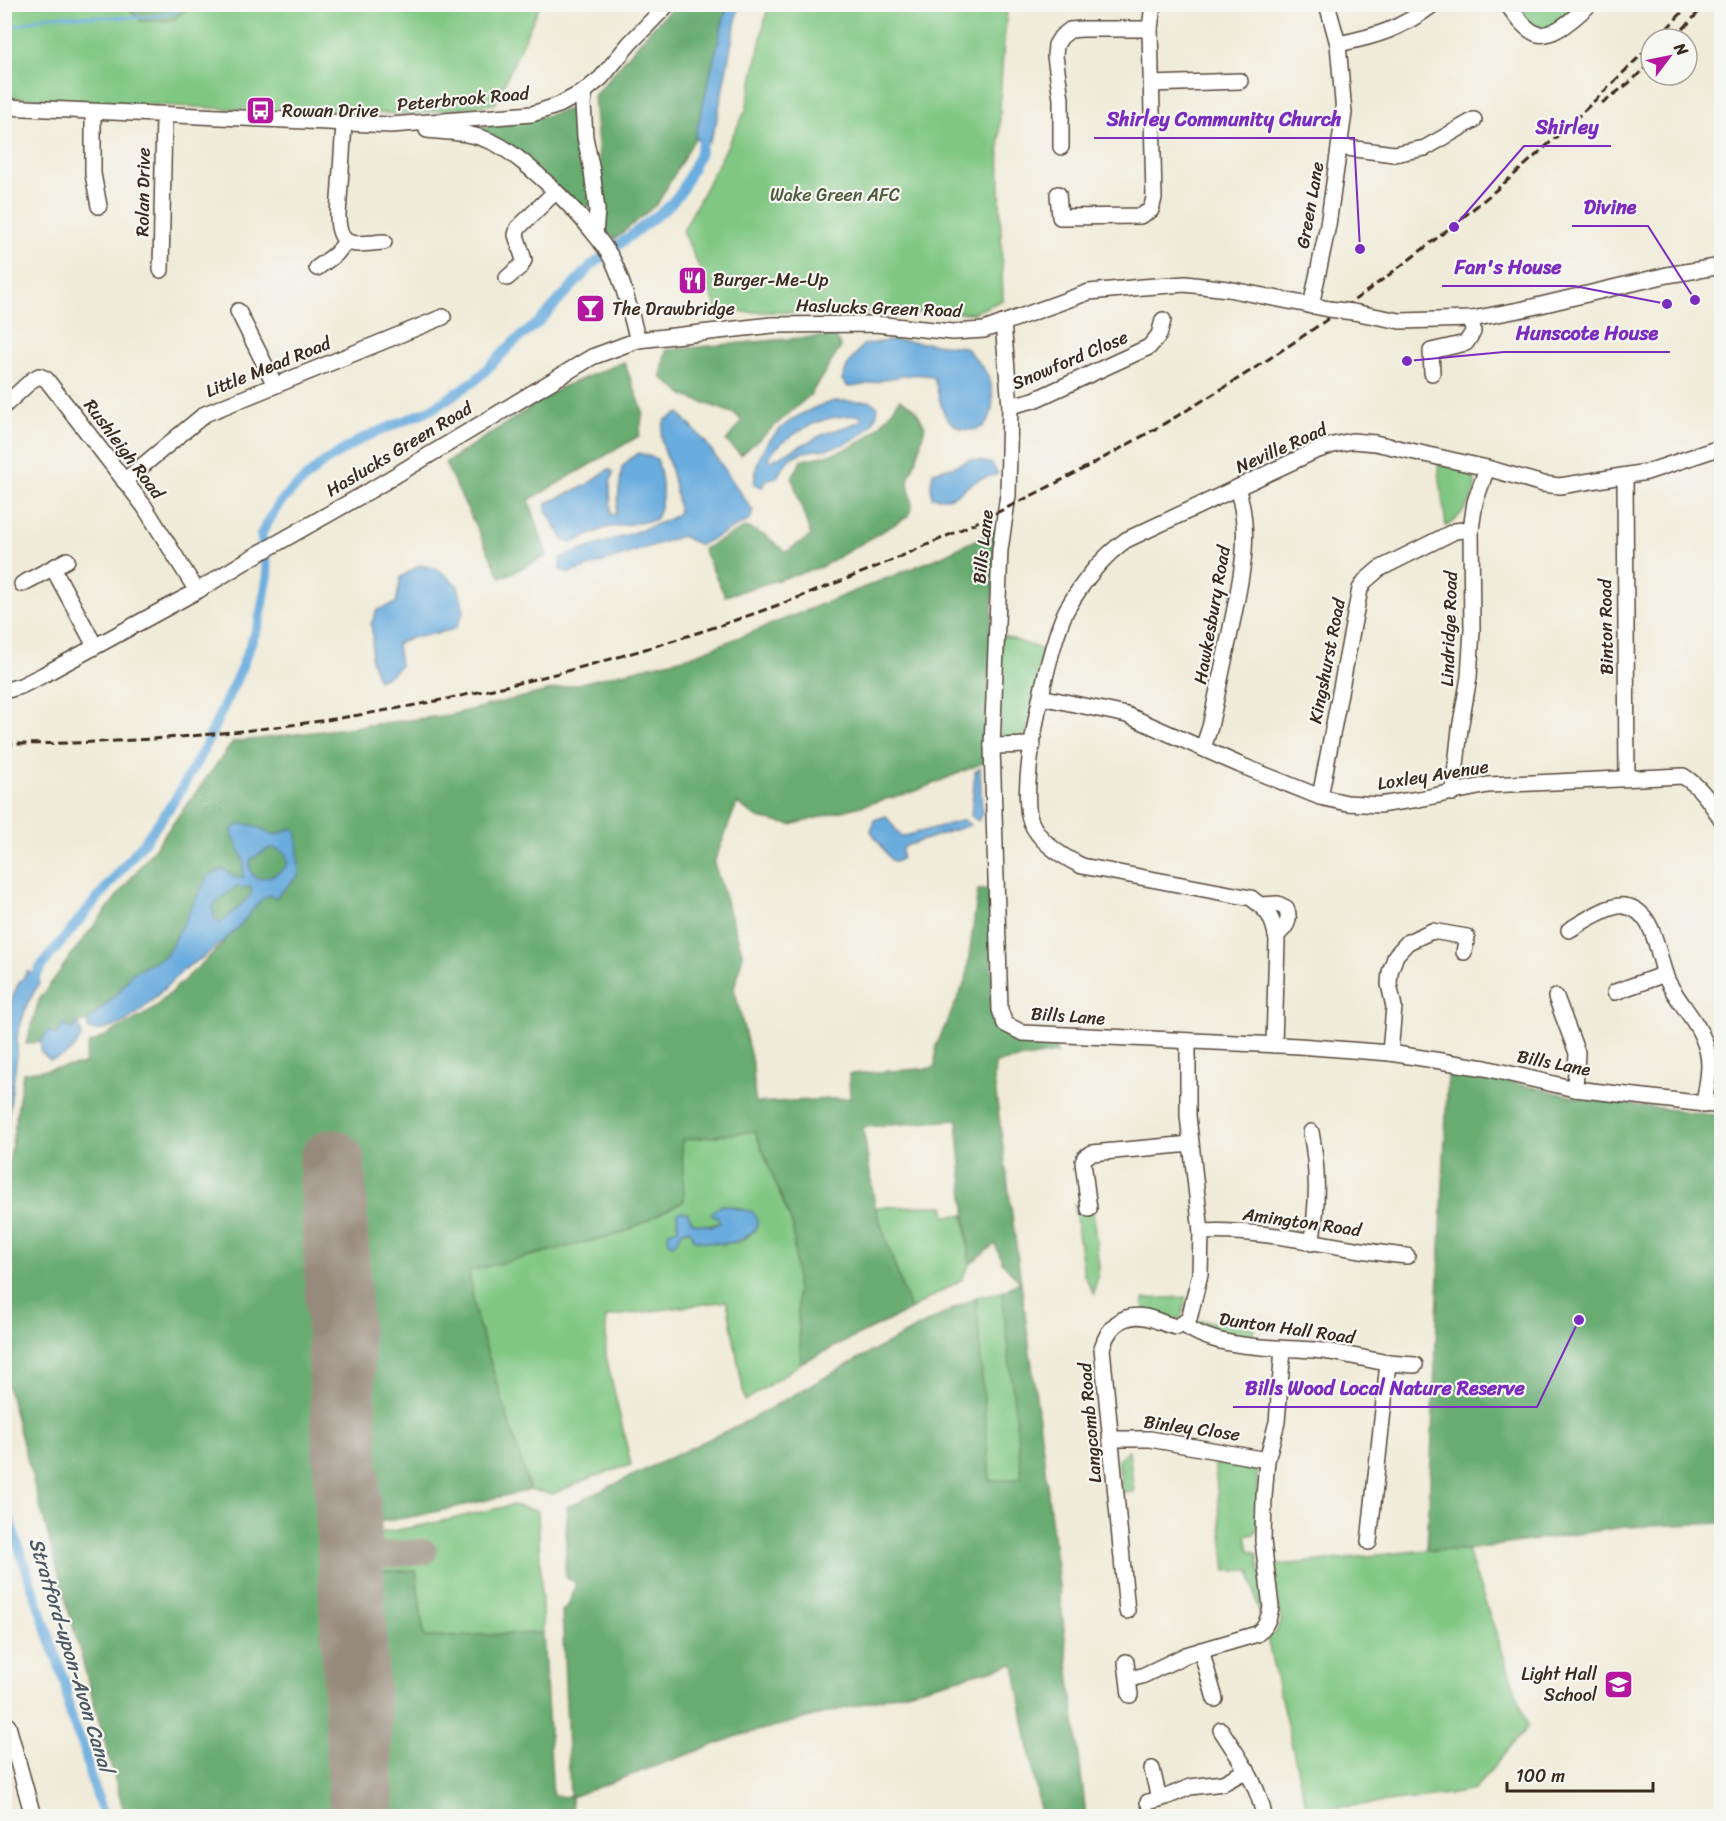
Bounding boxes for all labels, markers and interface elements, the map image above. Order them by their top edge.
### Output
north arrow [1639,27,1699,87]
text: N [1666,36,1697,62]
street label: Peterbrook Road [396,77,532,121]
bus stop icon: Rowan Drive [245,95,277,127]
place label: Rowan Drive [282,95,379,127]
callout: Shirley Community Church [1094,100,1354,138]
text: Shirley Community Church [1106,102,1342,137]
callout: Shirley [1524,108,1611,146]
text: Shirley [1534,110,1599,145]
street label: Rolan Drive [126,147,160,237]
street label: Green Lane [1287,159,1333,251]
park label: Wake Green AFC [770,179,900,211]
callout: Divine [1572,188,1648,226]
text: Divine [1584,190,1637,225]
callout: Fan's House [1442,248,1574,286]
text: Fan's House [1453,250,1562,285]
restaurant icon: Burger-Me-Up [676,264,708,296]
place label: Burger-Me-Up [713,264,829,296]
street label: Haslucks Green Road [795,289,964,327]
bar icon: The Drawbridge [575,293,607,325]
place label: The Drawbridge [612,293,735,325]
callout: Hunscote House [1504,314,1670,352]
text: Hunscote House [1515,316,1659,351]
street label: Snowford Close [1007,321,1133,399]
street label: Little Mead Road [200,327,337,407]
street label: Rushleigh Road [75,392,174,508]
street label: Haslucks Green Road [320,392,480,506]
street label: Neville Road [1230,413,1333,482]
street label: Bills Lane [963,508,1003,586]
street label: Hawkesbury Road [1184,542,1240,687]
street label: Lindridge Road [1431,569,1467,687]
street label: Binton Road [1589,577,1623,675]
street label: Kingshurst Road [1299,594,1355,726]
street label: Loxley Avenue [1375,750,1491,800]
street label: Bills Lane [1030,997,1107,1035]
street label: Bills Lane [1514,1040,1594,1086]
street label: Amington Road [1240,1198,1365,1246]
street label: Dunton Hall Road [1217,1303,1359,1354]
street label: Langcomb Road [1069,1360,1111,1485]
callout: Bills Wood Local Nature Reserve [1233,1369,1537,1407]
text: Bills Wood Local Nature Reserve [1245,1371,1526,1406]
street label: Binley Close [1142,1405,1242,1451]
water label: Stratford-upon-Avon Canal [19,1533,125,1781]
place label: Light Hall School [1521,1658,1598,1711]
school or university icon: Light Hall School [1602,1668,1634,1700]
scale bar [1507,1755,1652,1793]
text: 100 m [1516,1760,1565,1792]

